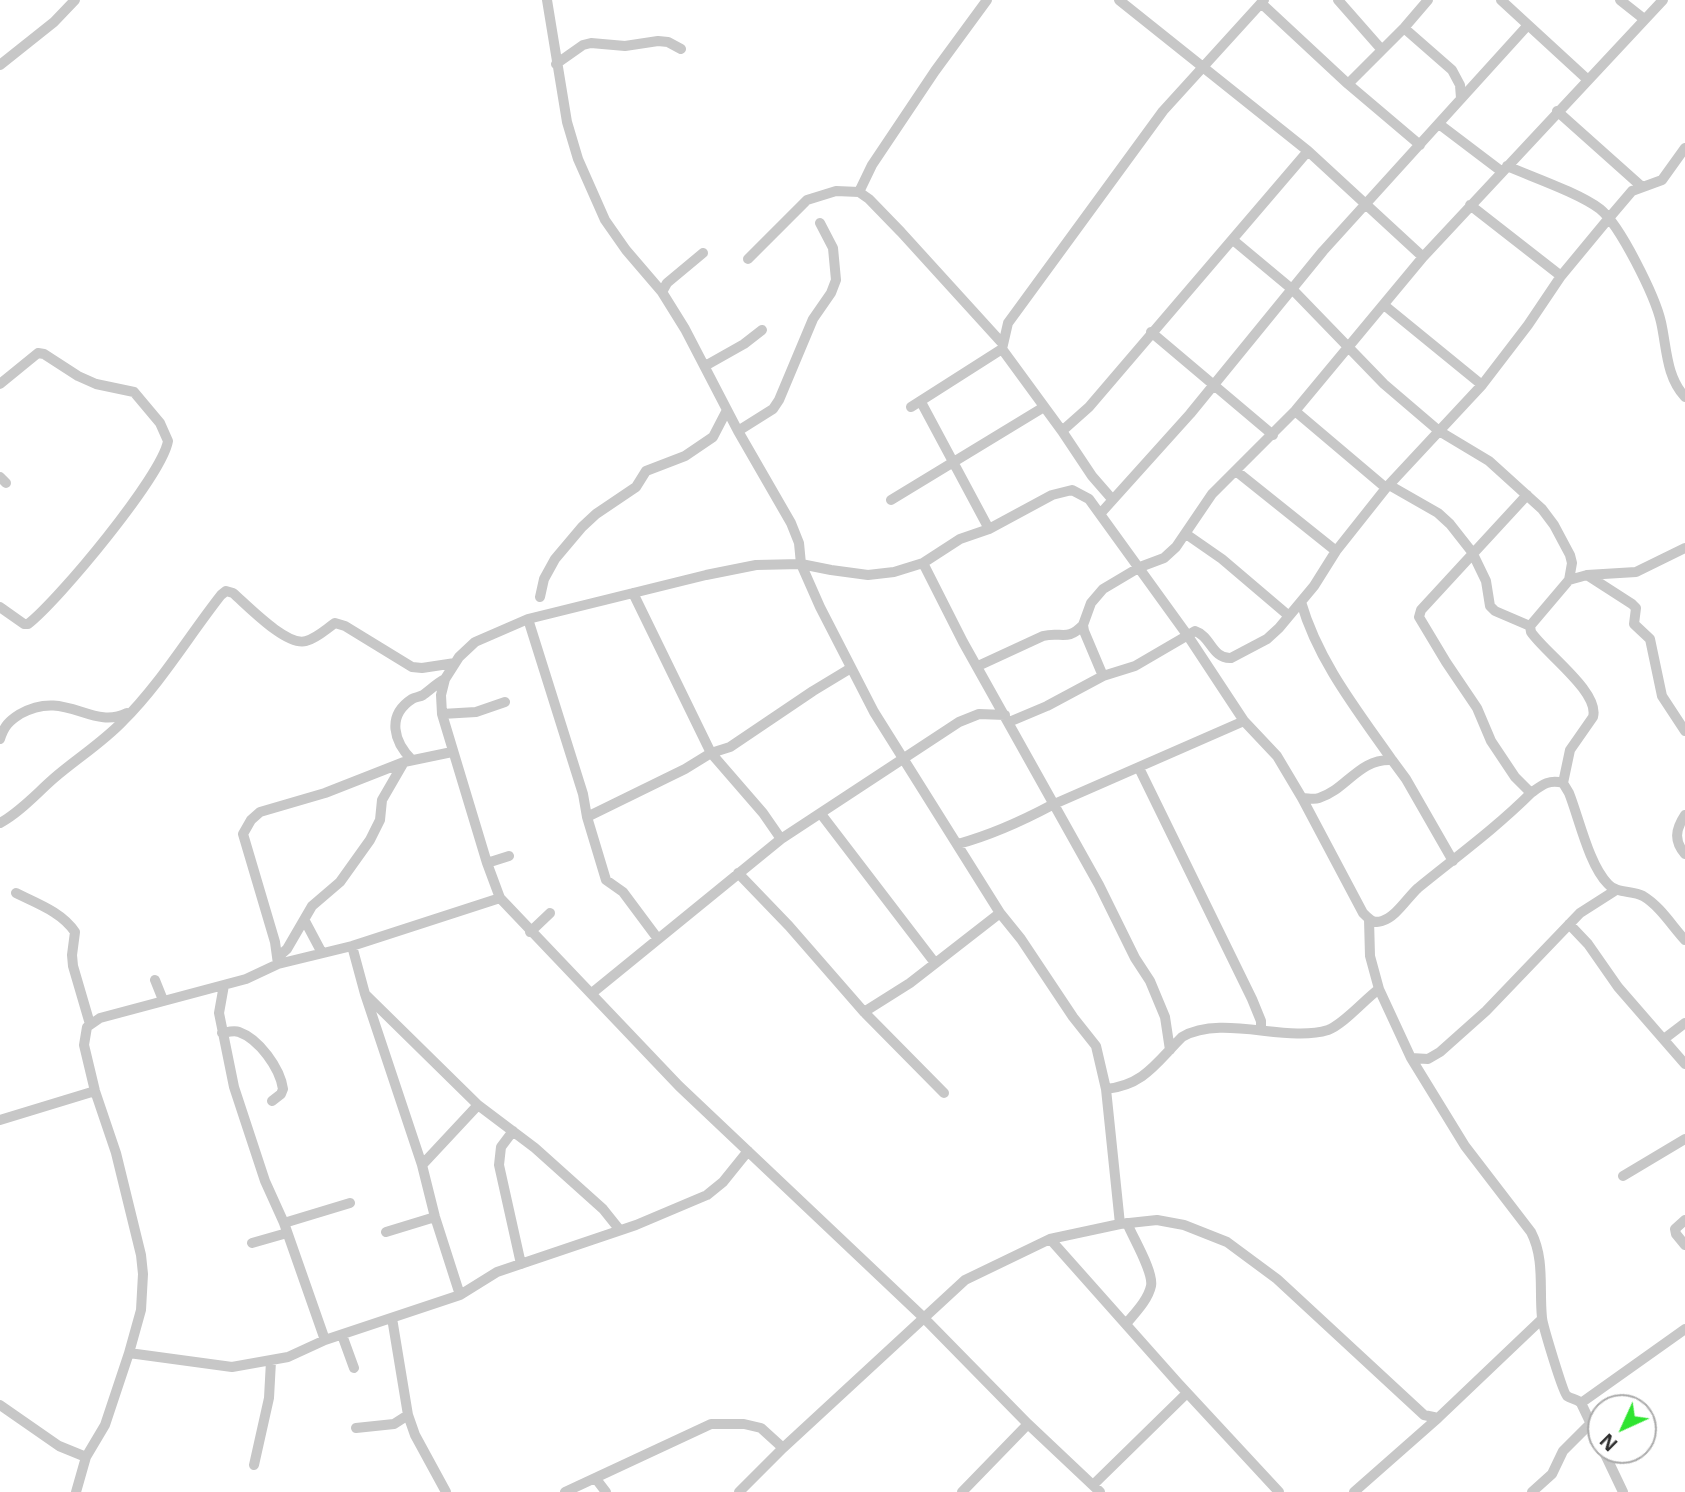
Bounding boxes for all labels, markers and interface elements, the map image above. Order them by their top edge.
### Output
north arrow [1587,1394,1657,1464]
text: N [1594,1428,1623,1457]

